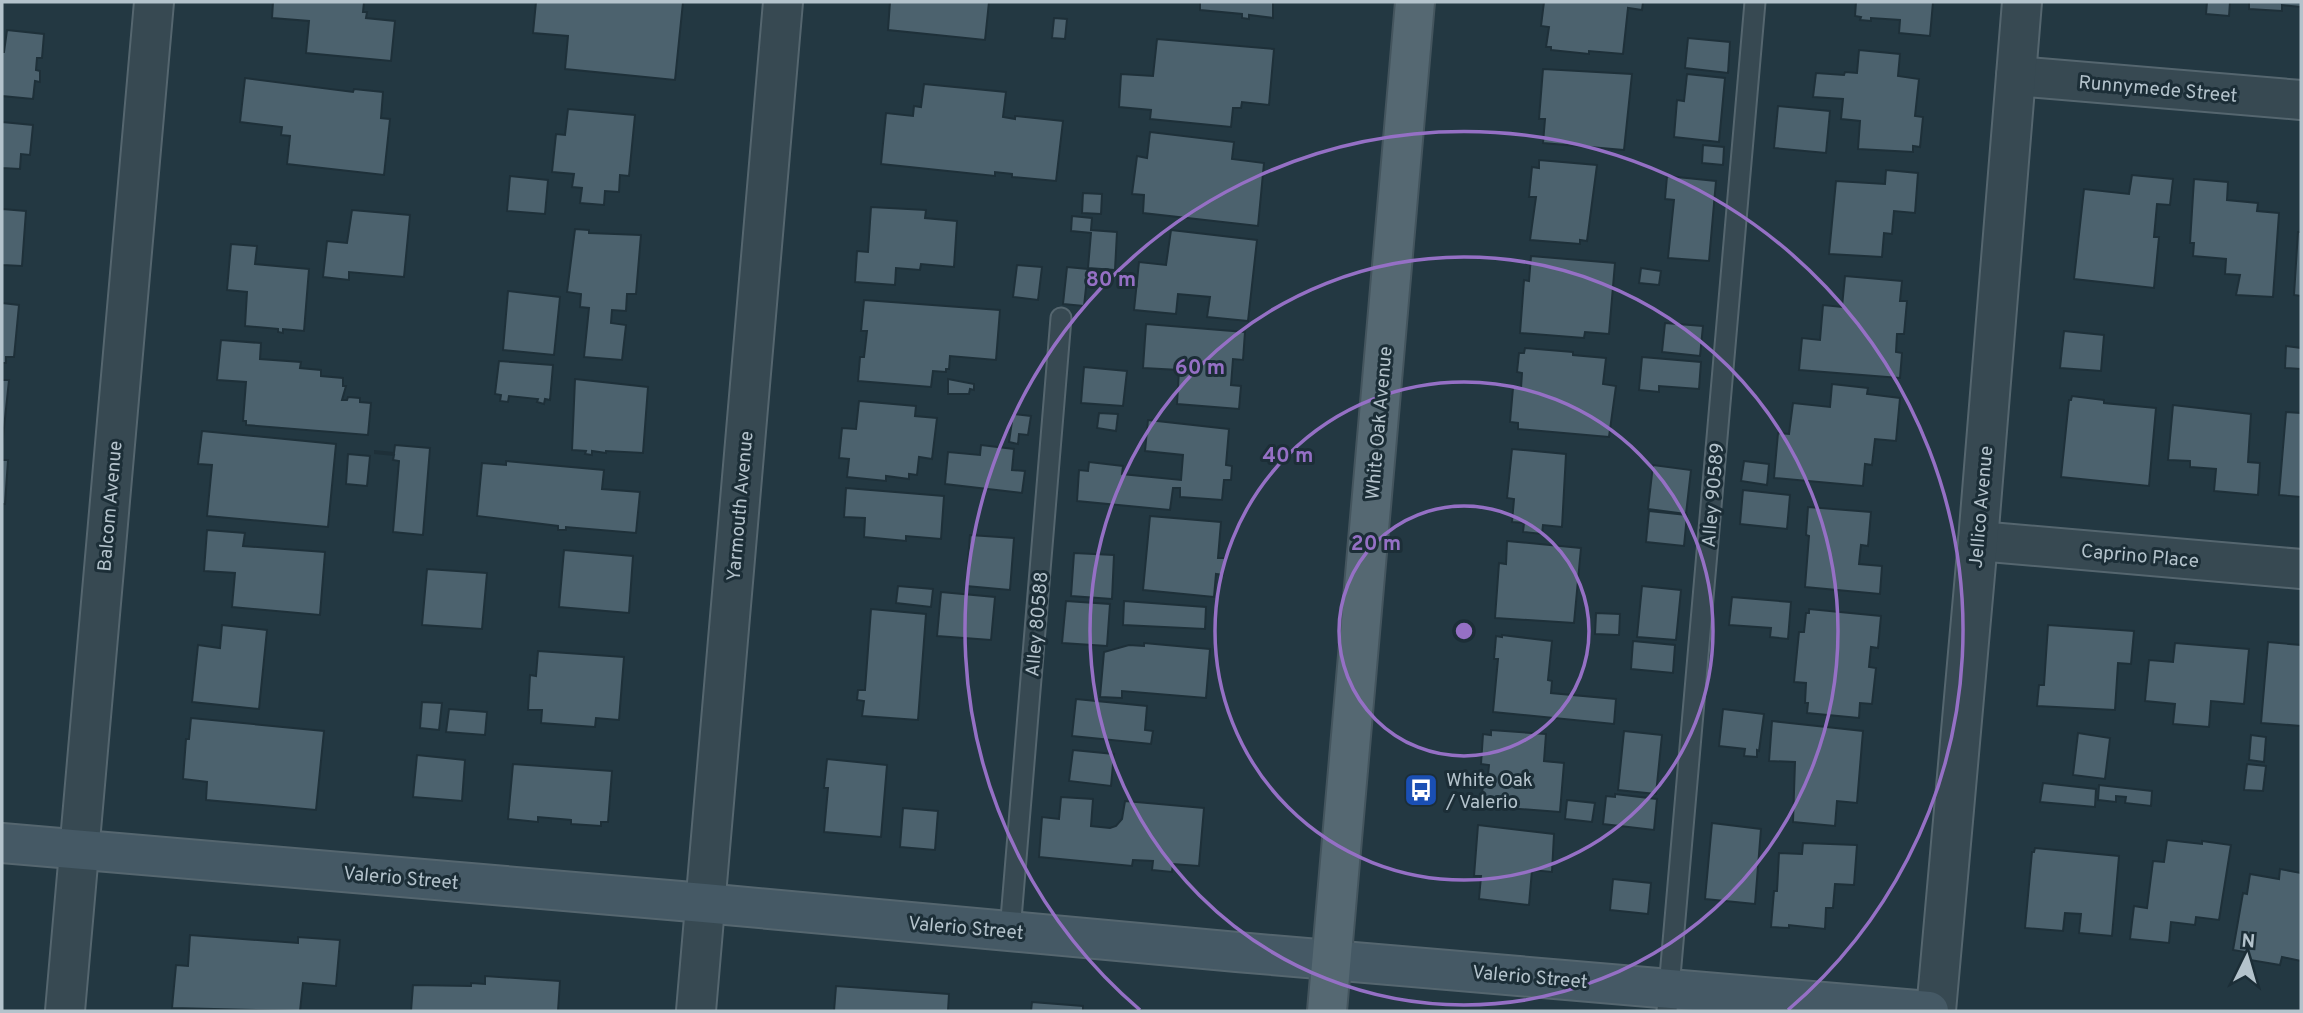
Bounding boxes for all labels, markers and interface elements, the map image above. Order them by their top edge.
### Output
street label: Runnymede Street [2077,71,2238,109]
text: 80 m [1086,267,1136,294]
street label: White Oak Avenue [1361,345,1399,501]
text: 60 m [1175,355,1225,382]
street label: Yarmouth Avenue [722,430,760,582]
street label: Balcom Avenue [93,440,129,573]
street label: Alley 90589 [1697,442,1731,549]
text: 40 m [1263,443,1313,470]
street label: Jellico Avenue [1965,445,1999,569]
text: 20 m [1351,531,1401,558]
street label: Caprino Place [2080,540,2200,574]
street label: Alley 80588 [1021,570,1055,678]
centre of rings [1452,619,1476,643]
place label: White Oak / Valerio [1445,769,1533,815]
bus stop icon: White Oak / Valerio [1402,771,1440,809]
street label: Valerio Street [342,862,460,896]
street label: Valerio Street [907,912,1025,946]
north arrow [2212,922,2282,992]
text: N [2240,930,2256,955]
street label: Valerio Street [1471,961,1589,995]

